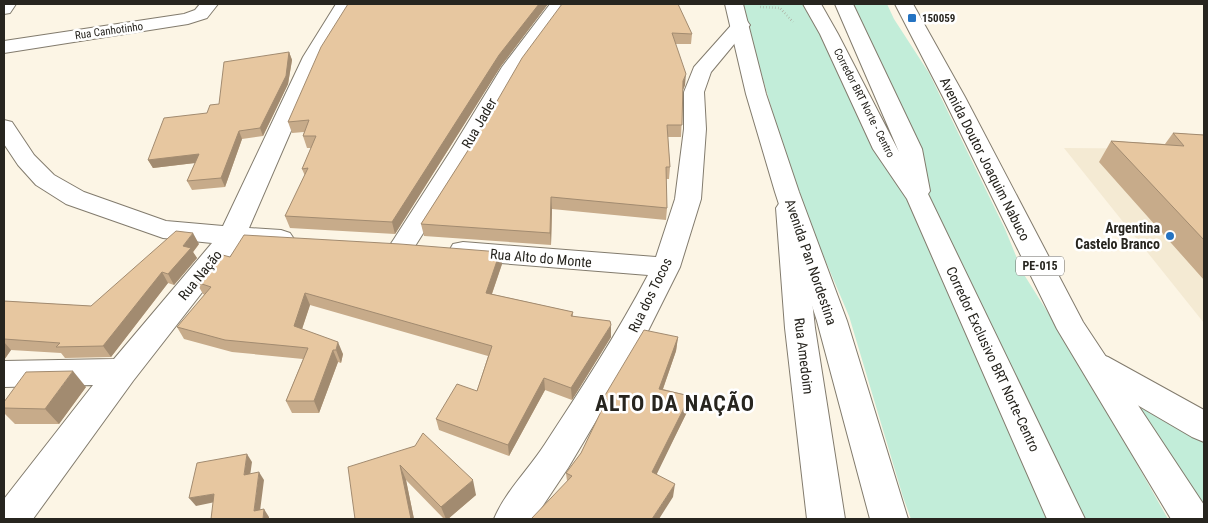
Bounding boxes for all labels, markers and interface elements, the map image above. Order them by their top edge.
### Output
marker: 150059 [906,12,918,24]
place label: 150059 [922,12,955,25]
street label: Rua Canhotinho [74,20,144,42]
street label: Corredor BRT Norte - Centro [831,46,897,160]
street label: Avenida Doutor Joaquim Nabuco [937,75,1033,243]
street label: Rua Jader [458,95,500,151]
street label: Avenida Pan Nordestina [782,197,840,327]
place label: Argentina Castelo Branco [1075,220,1160,252]
marker: Argentina Castelo Branco [1164,230,1176,242]
street label: Rua Alto do Monte [490,246,593,270]
street label: Rua Nação [175,247,225,303]
street label: Rua dos Tocos [625,255,675,335]
road number: PE-015 [1016,256,1064,276]
street label: Corredor Exclusivo BRT Norte-Centro [943,264,1043,454]
street label: Rua Amedoim [791,317,817,395]
district label: ALTO DA NAÇÃO [595,391,755,416]

